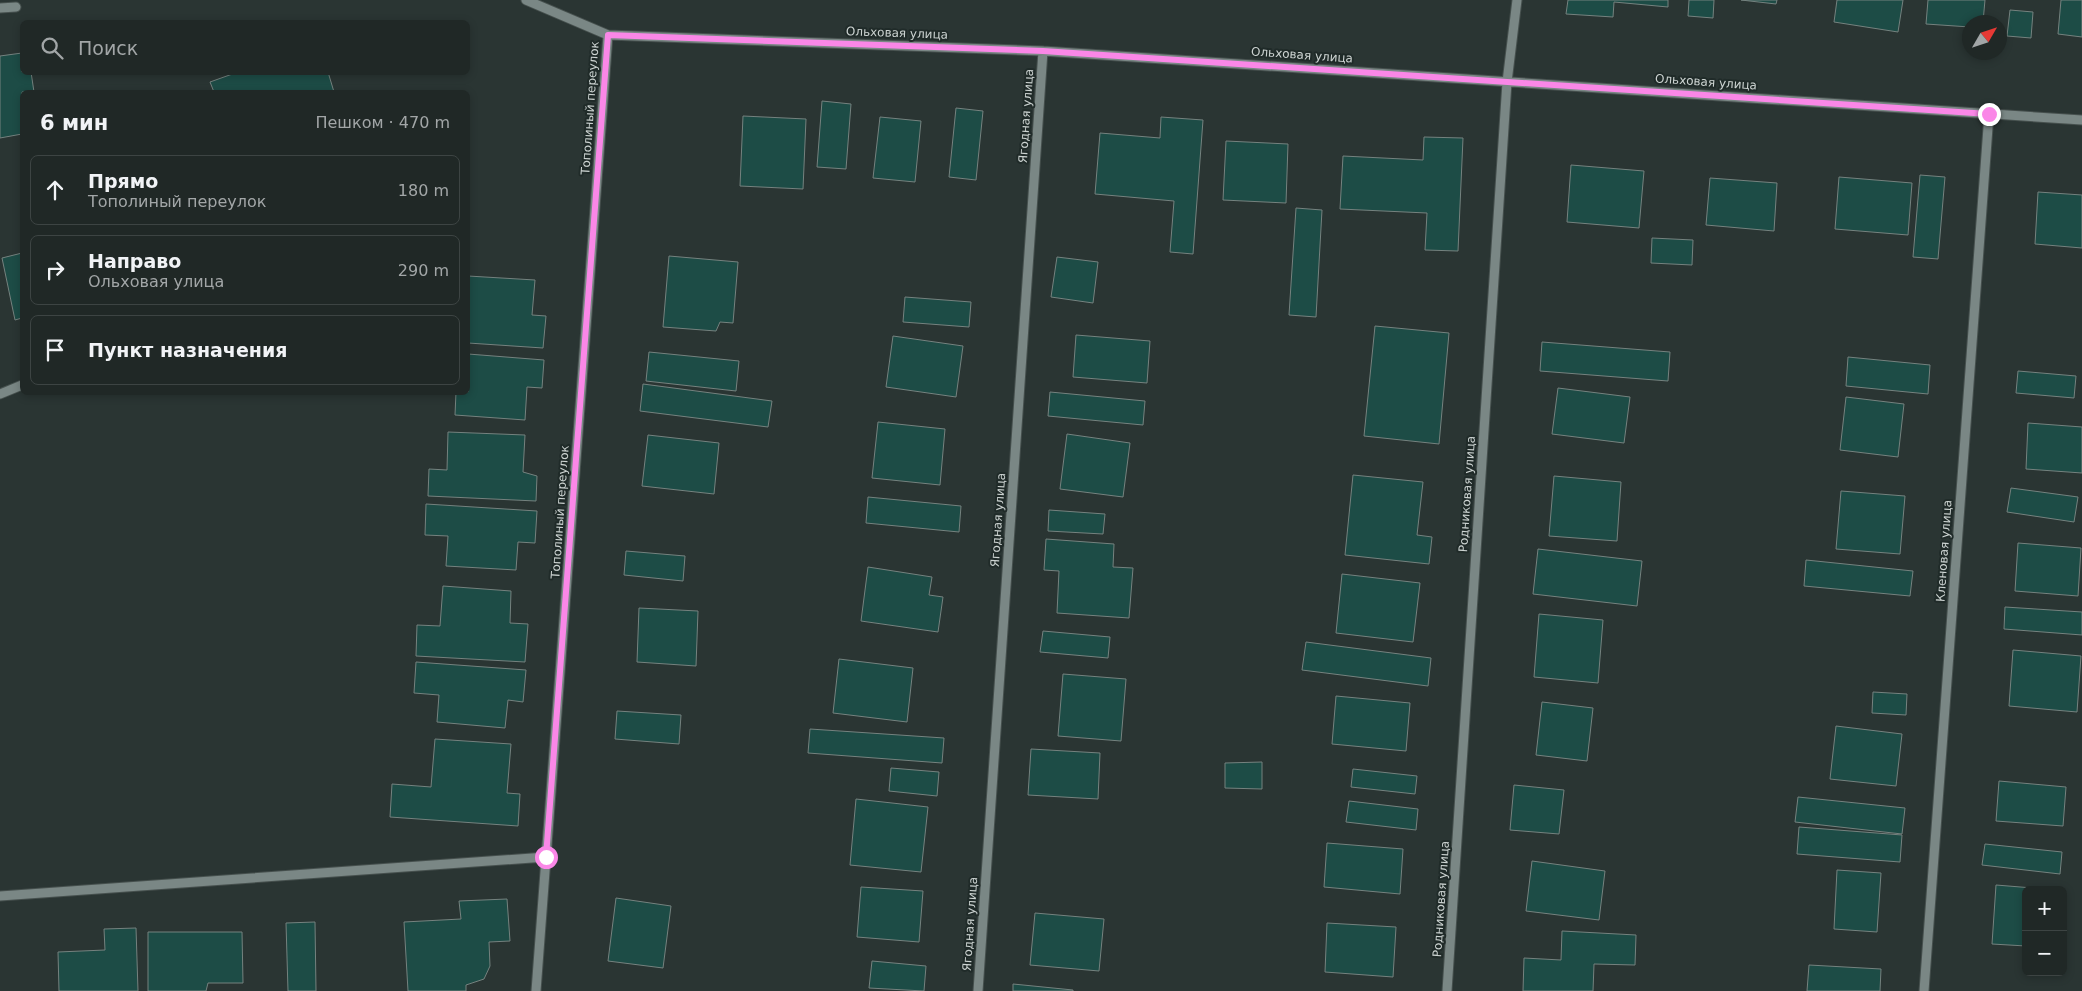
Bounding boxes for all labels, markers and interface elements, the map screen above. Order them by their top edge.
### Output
north arrow [1962,15,2007,60]
search box [20,20,470,75]
street label: Ольховая улица [846,24,948,42]
icon: search [38,34,66,62]
text: Поиск [78,37,138,59]
street label: Тополиный переулок [578,41,602,176]
street label: Ольховая улица [1251,44,1353,66]
street label: Ягодная улица [1016,68,1036,164]
street label: Ольховая улица [1655,71,1757,93]
route end [1978,103,2001,126]
text: 6 мин [40,111,108,135]
text: Пешком · 470 m [315,113,450,132]
text: Прямо [88,170,158,192]
icon: ahead [41,176,69,204]
text: 180 m [398,181,449,200]
text: Тополиный переулок [88,192,266,211]
text: Направо [88,250,181,272]
icon: right [41,256,69,284]
text: 290 m [398,261,449,280]
text: Ольховая улица [88,272,224,291]
icon: arrive [41,336,69,364]
text: Пункт назначения [88,339,287,361]
street label: Родниковая улица [1456,435,1478,553]
street label: Тополиный переулок [548,445,572,580]
street label: Ягодная улица [988,472,1008,568]
street label: Кленовая улица [1933,499,1955,603]
street label: Родниковая улица [1430,840,1452,958]
route start [535,846,558,869]
street label: Ягодная улица [960,876,980,972]
map controls [2022,886,2067,976]
button: + [2022,886,2067,931]
button: − [2022,931,2067,976]

